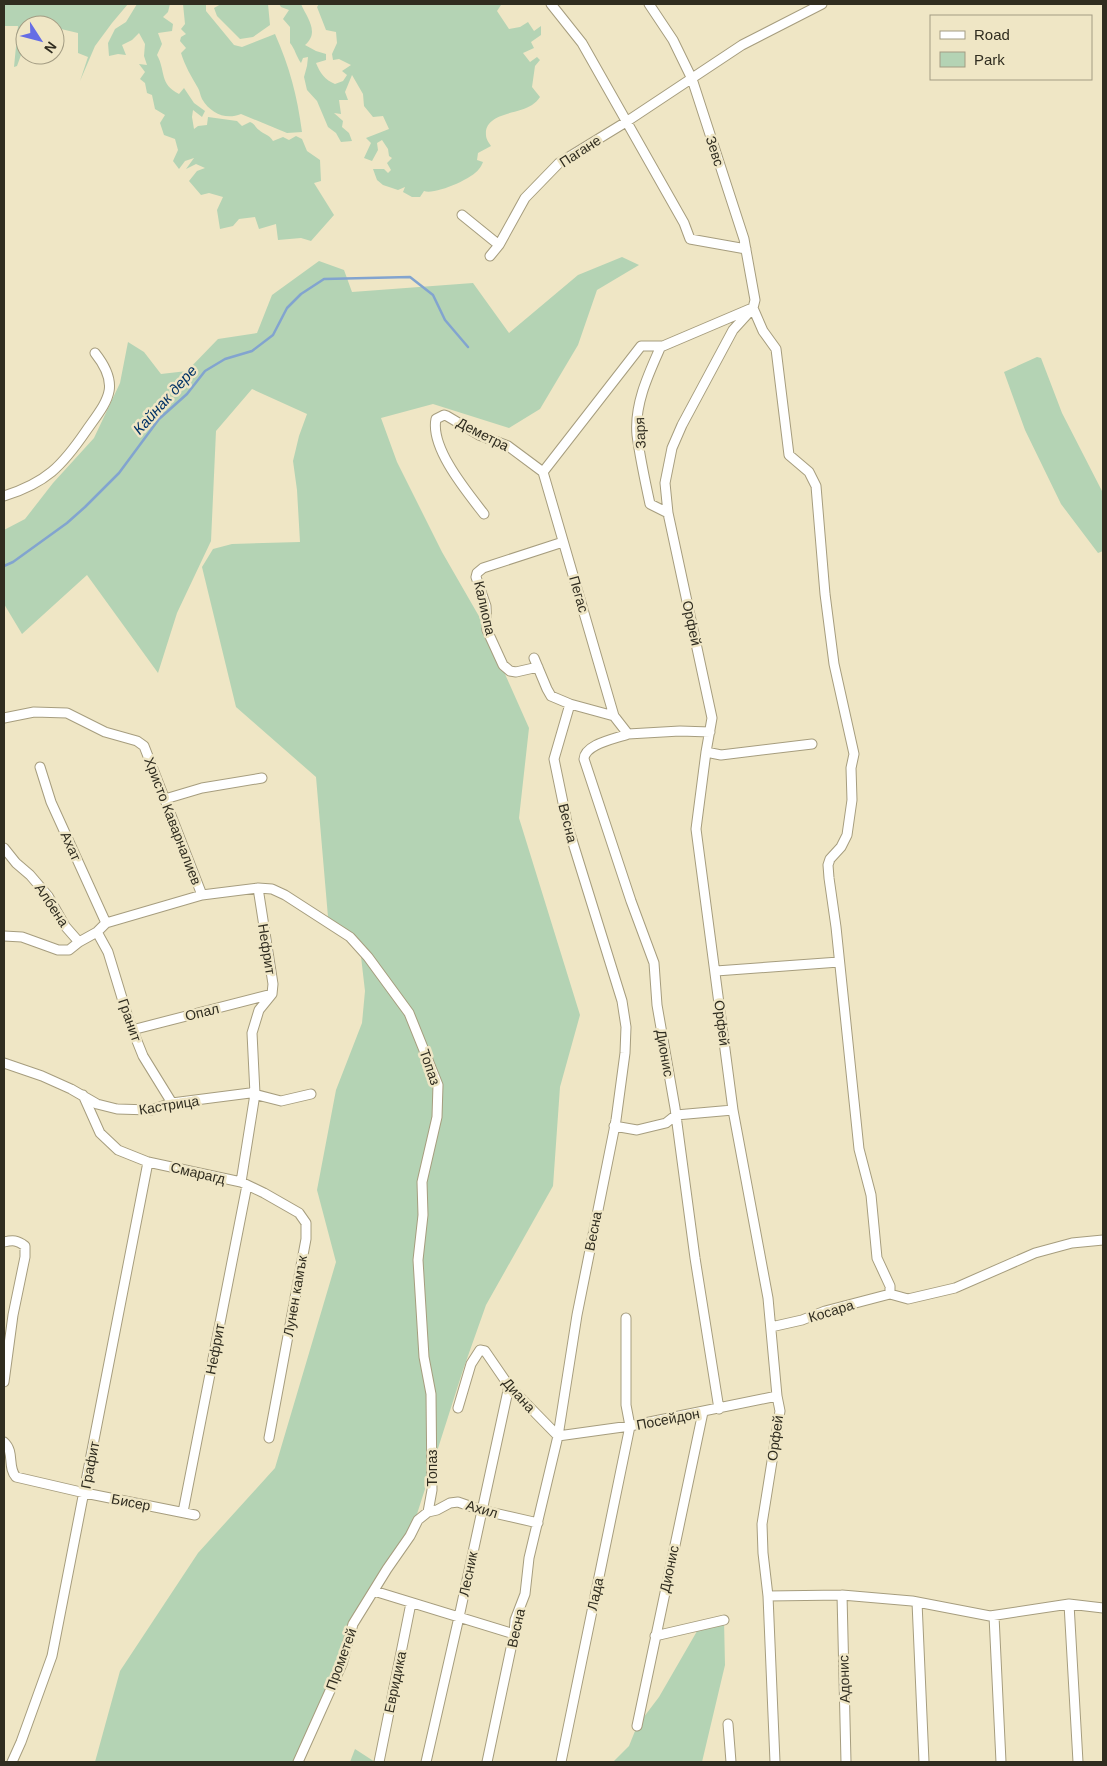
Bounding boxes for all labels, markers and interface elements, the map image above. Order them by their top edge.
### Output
north arrow [15,15,65,65]
legend [930,15,1092,80]
text: Road [974,26,1010,43]
text: N [41,39,60,56]
text: Park [974,51,1005,68]
street label: Пагане [556,132,604,170]
street label: Зевс [703,134,727,168]
water label: Кайнак дере [129,362,200,438]
street label: Деметра [454,414,512,454]
street label: Заря [631,417,649,449]
street label: Пегас [566,574,592,614]
street label: Калиопа [471,579,499,637]
street label: Орфей [679,599,705,647]
street label: Христо Каварналиев [141,755,205,887]
street label: Весна [555,802,581,844]
street label: Ахат [58,829,85,864]
street label: Албена [32,880,72,930]
street label: Нефрит [255,922,279,976]
street label: Гранит [115,996,145,1044]
street label: Орфей [711,999,733,1047]
street label: Опал [183,1000,221,1024]
street label: Дионис [653,1028,677,1078]
street label: Топаз [416,1047,444,1087]
street label: Кастрица [138,1092,200,1118]
street label: Смарагд [169,1159,227,1187]
street label: Весна [581,1210,605,1252]
street label: Лунен камък [280,1253,310,1338]
street label: Косара [807,1297,856,1325]
street label: Нефрит [202,1322,228,1376]
street label: Диана [499,1375,539,1416]
street label: Посейдон [635,1405,701,1433]
street label: Орфей [764,1414,786,1462]
street label: Графит [78,1439,103,1490]
street label: Топаз [424,1450,440,1486]
street label: Бисер [110,1490,152,1514]
street label: Ахил [464,1497,500,1521]
street label: Дионис [656,1544,682,1594]
street label: Лесник [455,1549,481,1598]
street label: Лада [584,1576,606,1612]
street label: Весна [504,1607,528,1649]
street label: Прометей [322,1626,360,1692]
street label: Евридика [381,1650,409,1714]
street label: Адонис [835,1655,853,1703]

